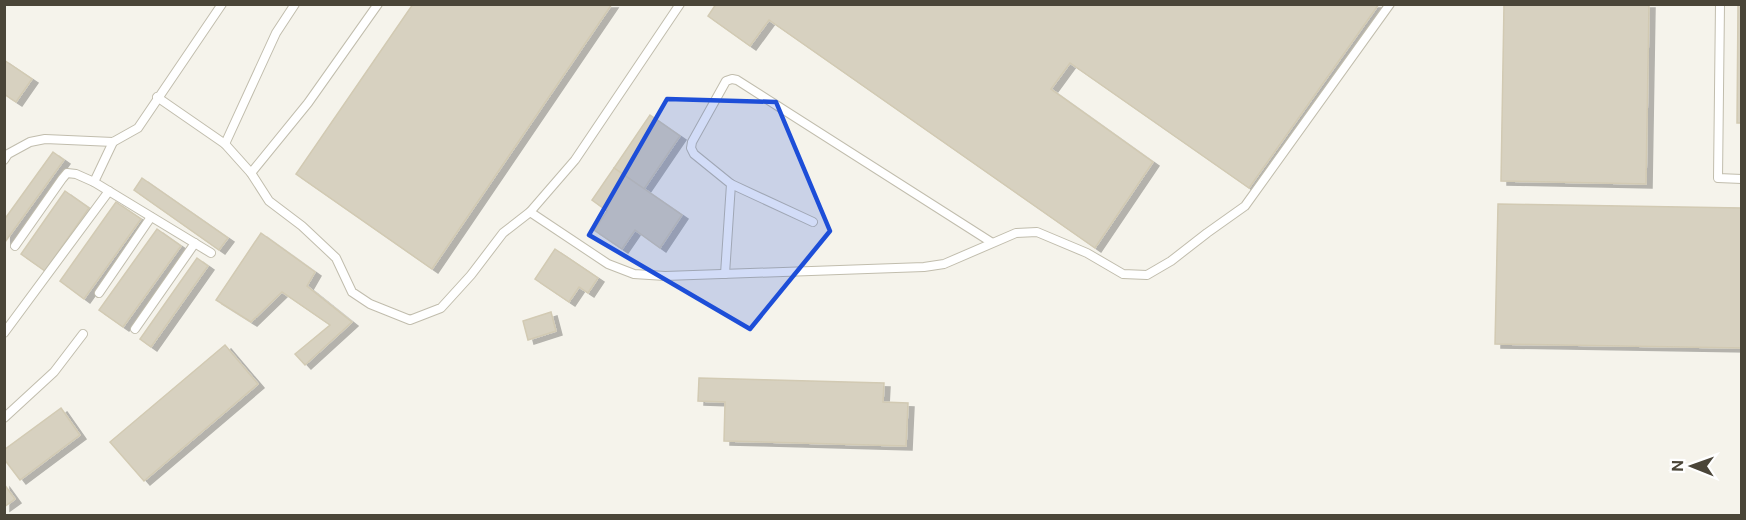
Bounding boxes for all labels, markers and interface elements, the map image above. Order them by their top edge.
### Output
north arrow [1662,436,1722,496]
text: N [1667,460,1688,472]

